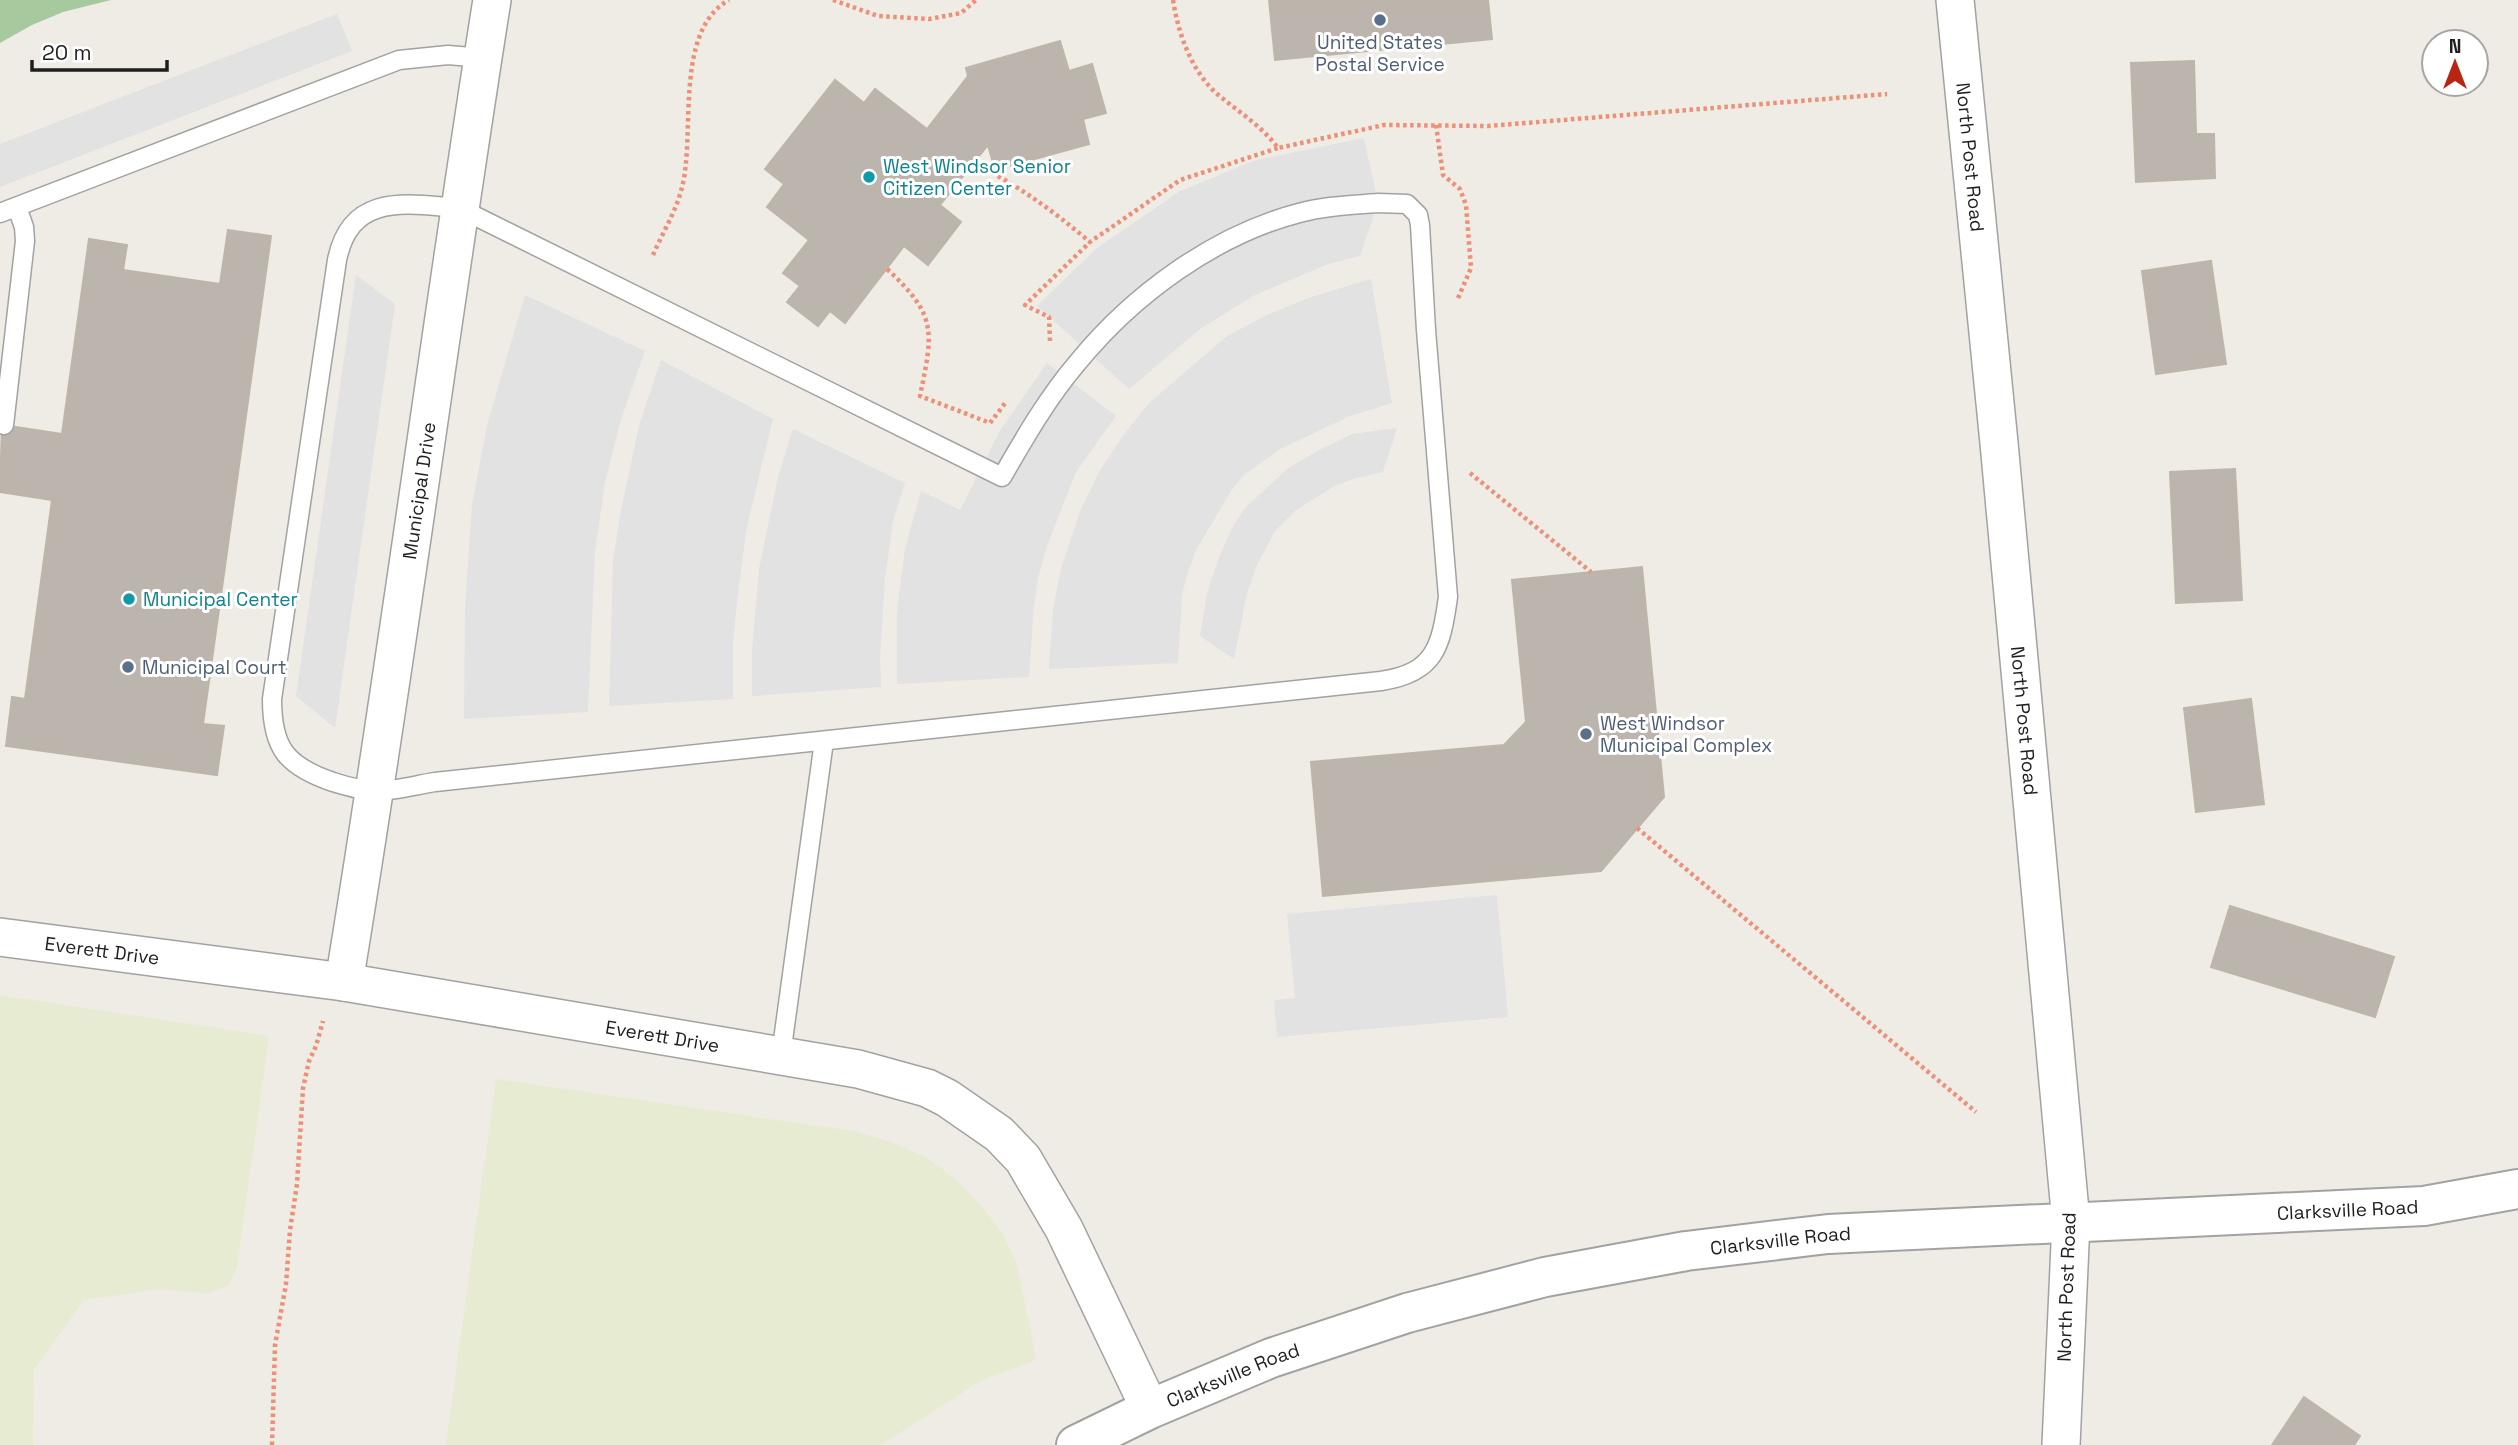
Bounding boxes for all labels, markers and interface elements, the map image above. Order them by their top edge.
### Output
marker: United States Postal Service [1372,12,1388,28]
scale bar [32,28,166,72]
north arrow [2420,28,2490,98]
place label: United States Postal Service [1315,30,1445,77]
text: N [2449,34,2461,59]
text: 20 m [42,39,92,66]
street label: North Post Road [1950,81,1990,233]
place label: West Windsor Senior Citizen Center [883,154,1071,201]
marker: West Windsor Senior Citizen Center [861,169,877,185]
street label: Municipal Drive [397,420,442,561]
place label: Municipal Center [143,587,298,612]
marker: Municipal Center [121,591,137,607]
street label: North Post Road [2005,645,2044,796]
place label: Municipal Court [142,655,287,680]
marker: Municipal Court [120,659,136,675]
place label: West Windsor Municipal Complex [1600,711,1772,758]
marker: West Windsor Municipal Complex [1578,726,1594,742]
street label: Everett Drive [43,931,161,971]
street label: Everett Drive [604,1014,721,1058]
street label: Clarksville Road [2276,1194,2419,1226]
street label: North Post Road [2051,1212,2082,1362]
street label: Clarksville Road [1709,1221,1852,1261]
street label: Clarksville Road [1163,1337,1303,1414]

